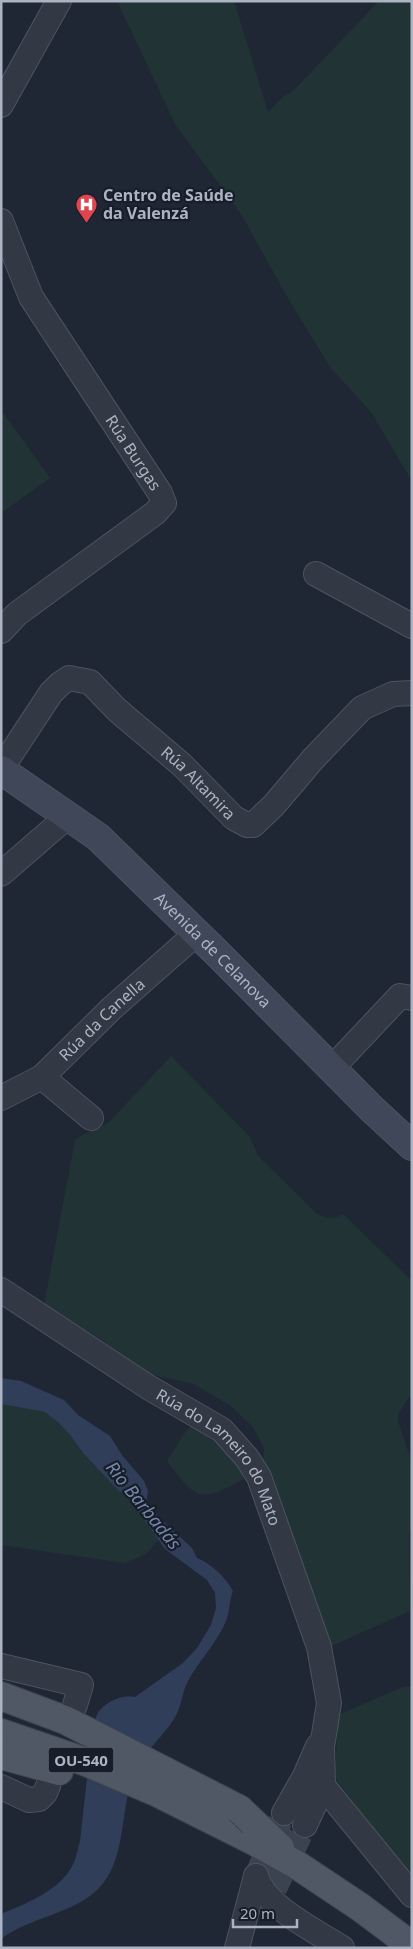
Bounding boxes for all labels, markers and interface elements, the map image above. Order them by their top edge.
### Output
place label: Centro de Saúde da Valenzá [103,184,233,224]
hospital icon: Centro de Saúde da Valenzá [75,192,99,223]
street label: Rúa Burgas [101,411,166,495]
street label: Rúa Altamira [156,741,241,824]
street label: Avenida de Celanova [150,887,276,1013]
street label: Rúa da Canella [54,973,149,1066]
street label: Rúa do Lameiro do Mato [152,1383,286,1529]
water label: Rio Barbadás [101,1456,187,1554]
road number: OU-540 [48,1748,114,1772]
scale bar [233,1896,297,1928]
text: 20 m [240,1903,275,1923]

